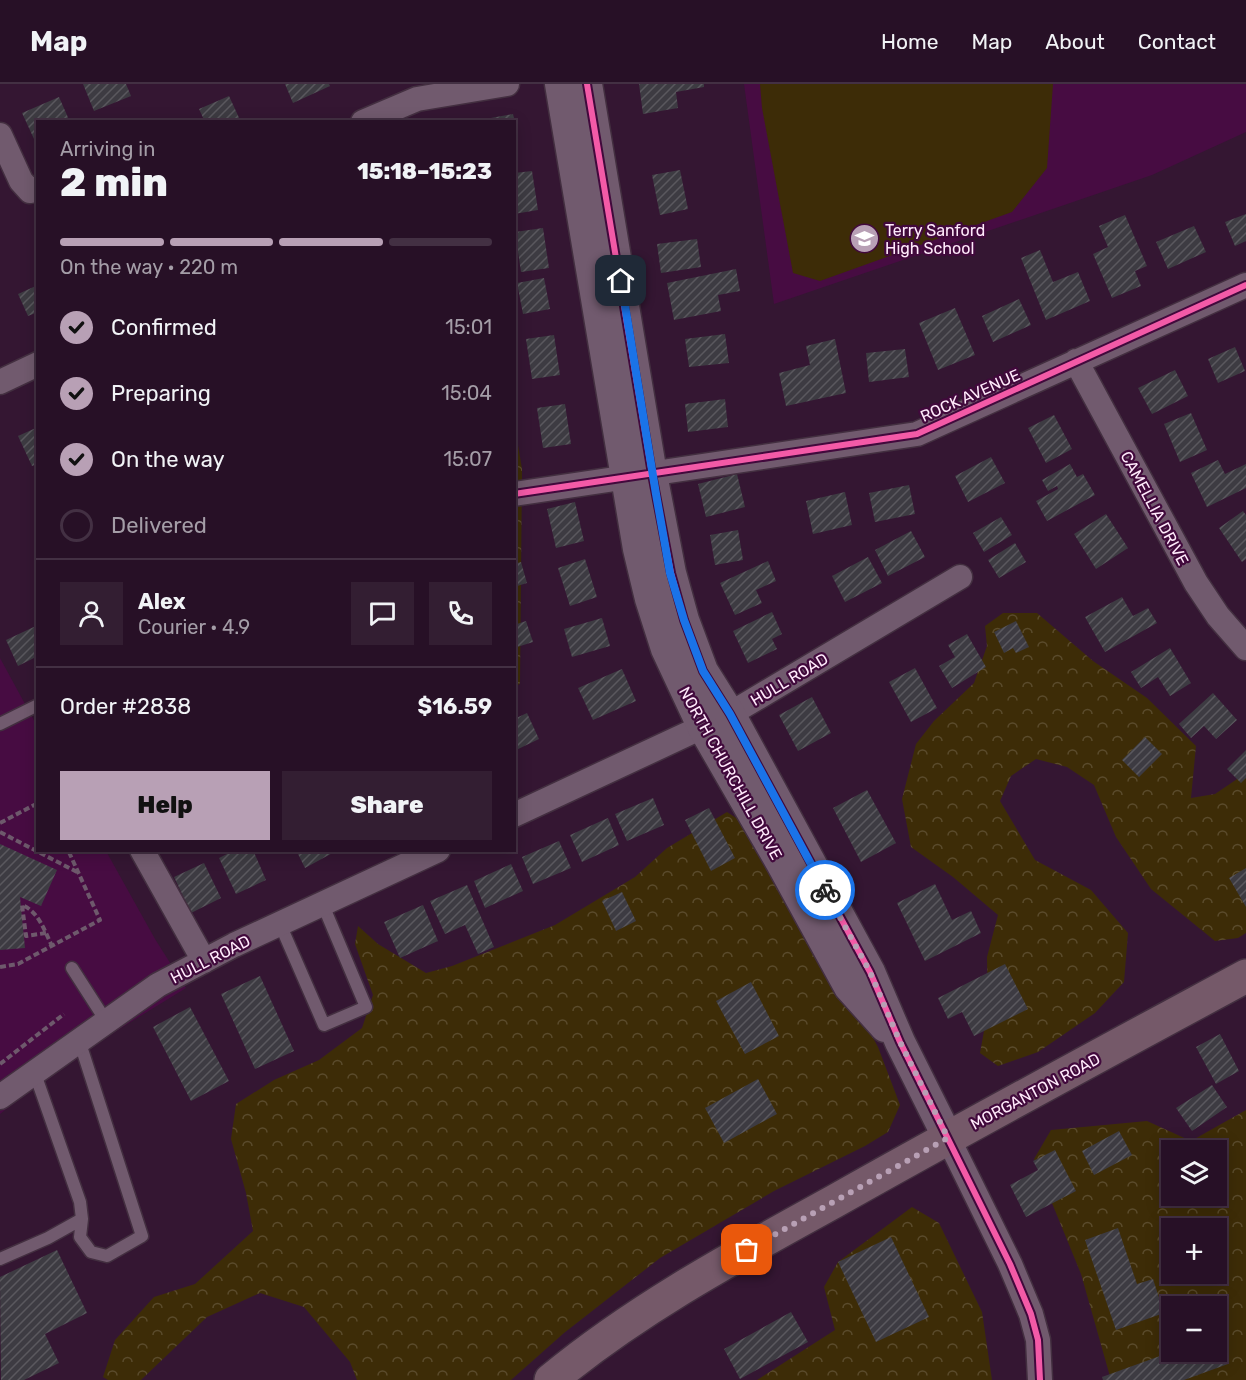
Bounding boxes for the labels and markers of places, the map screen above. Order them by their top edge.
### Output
place label: Terry Sanford High School [885,221,985,258]
school or university icon: Terry Sanford High School [848,223,880,255]
pin [595,255,646,306]
pin [721,1224,772,1275]

